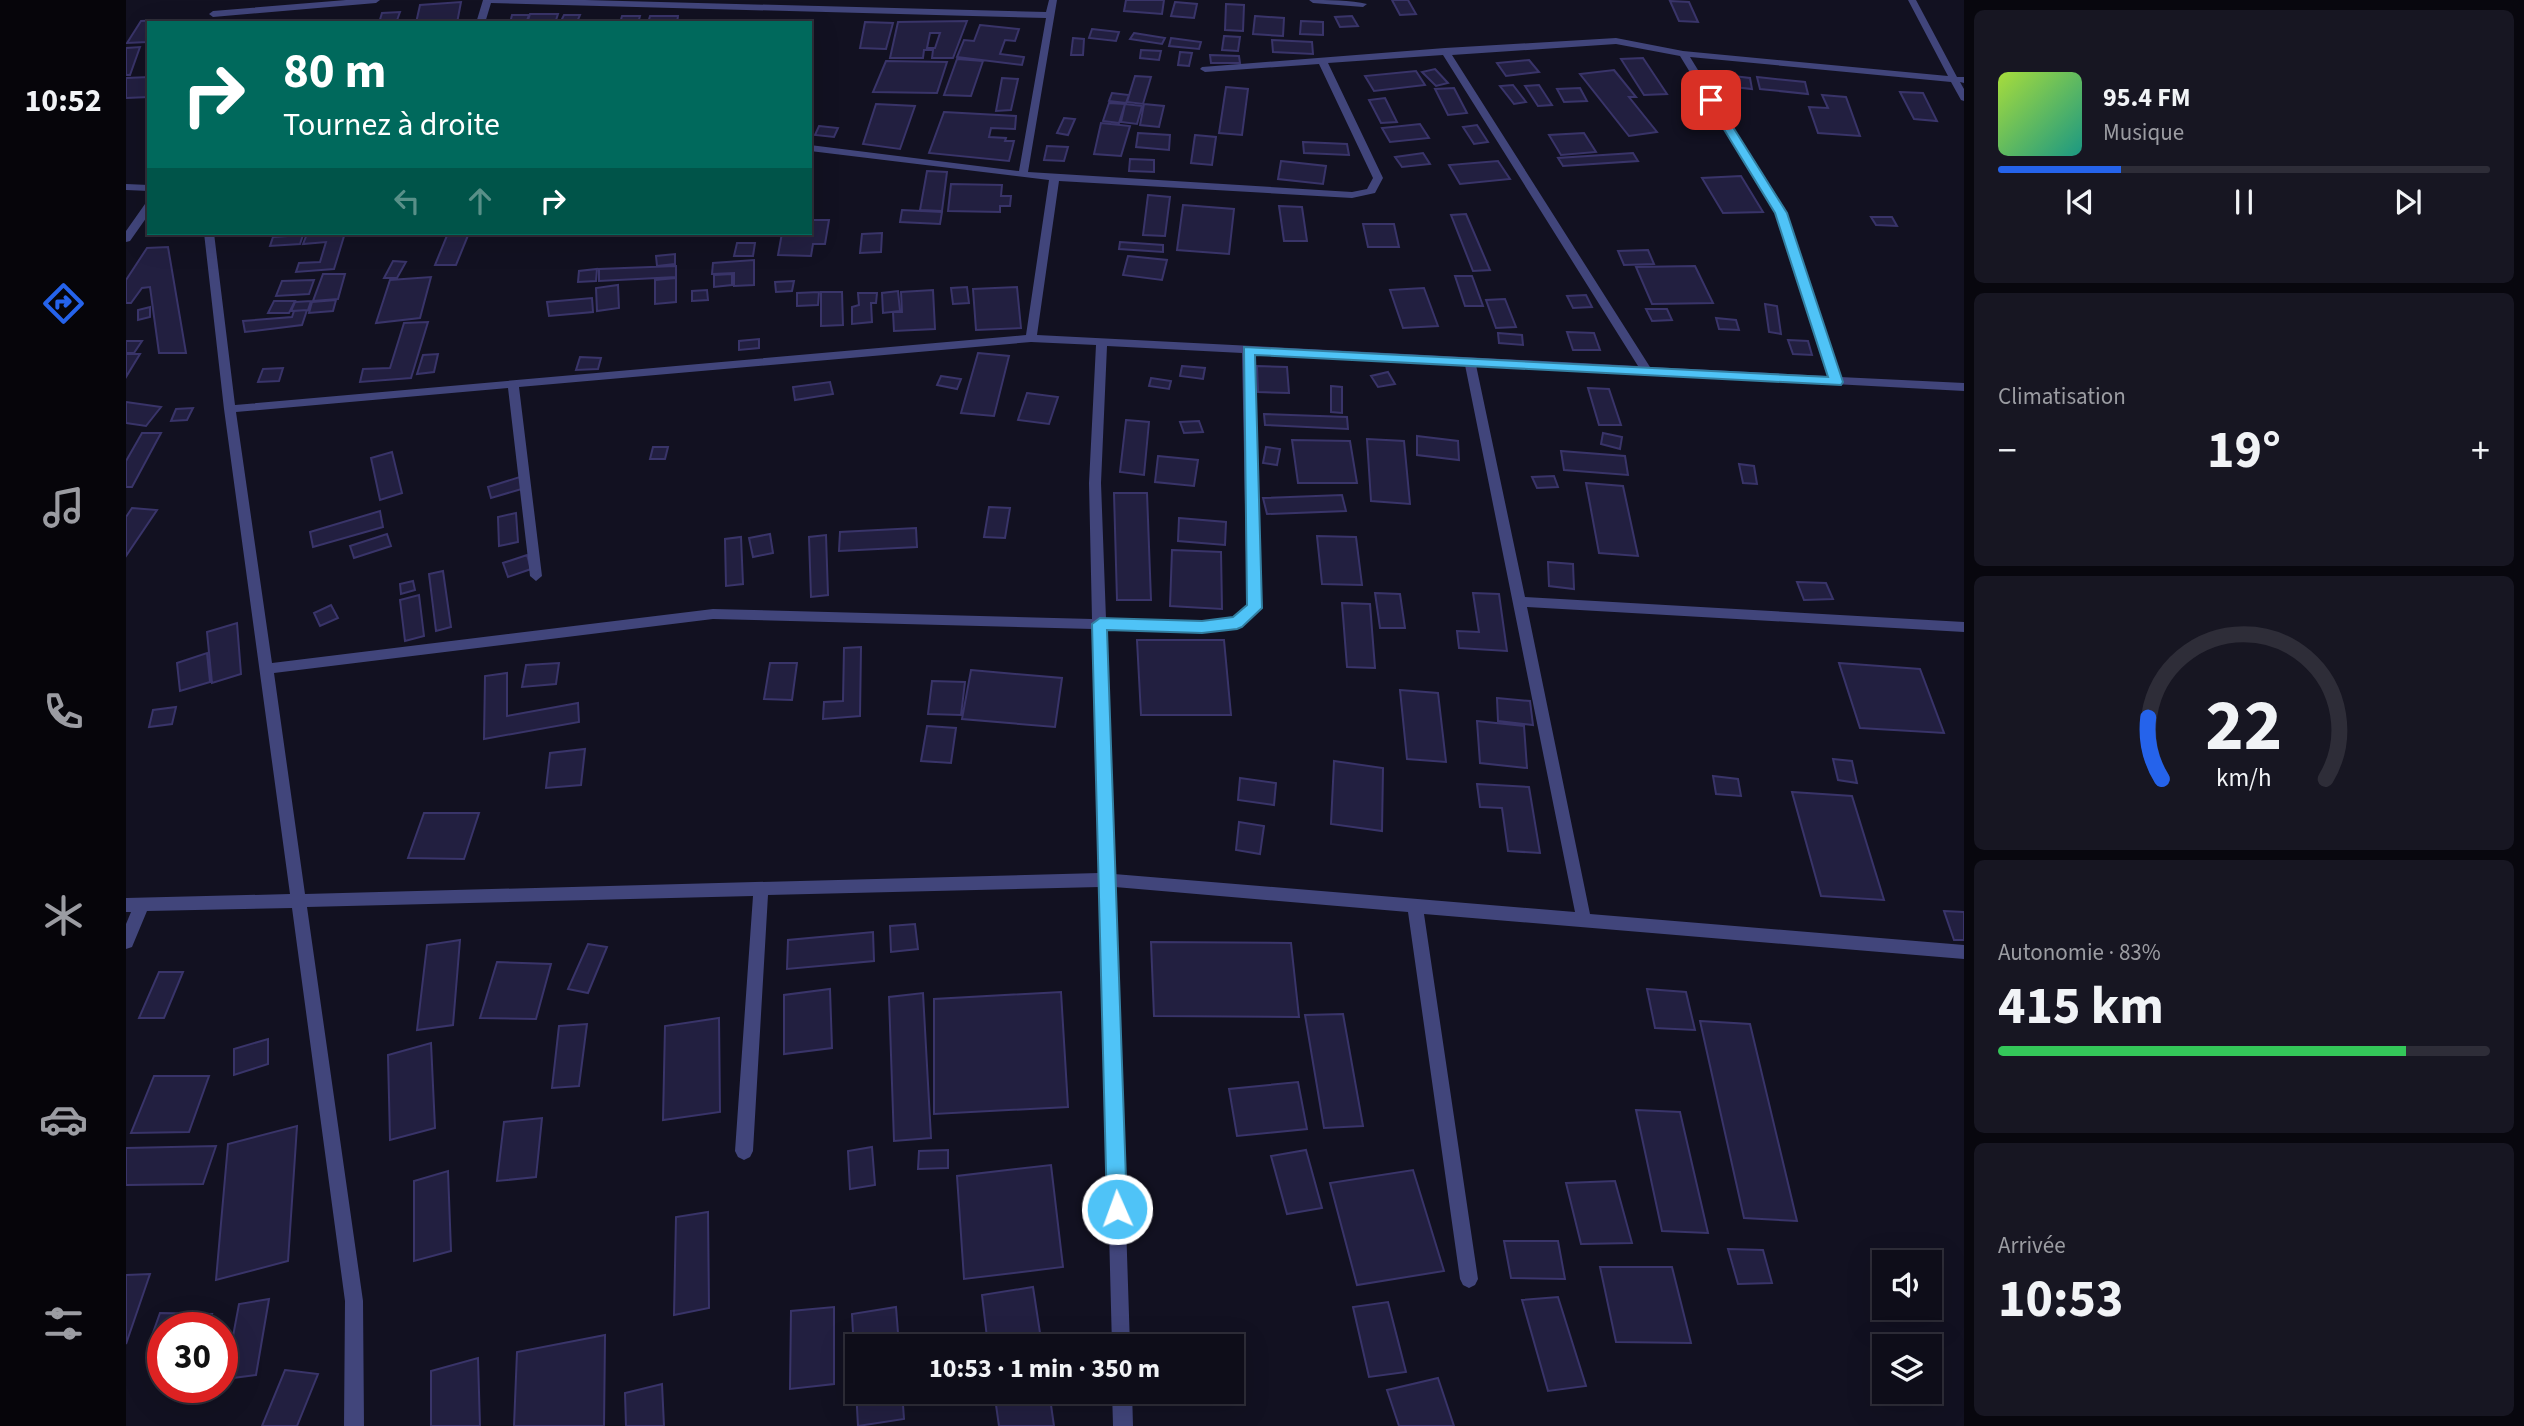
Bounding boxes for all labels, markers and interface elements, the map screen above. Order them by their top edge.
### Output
text: 80 m [283,37,387,107]
icon: right [168,49,259,140]
pin [1681,70,1741,130]
text: 10:52 [24,78,102,124]
text: 95.4 FM [2103,79,2191,116]
icon: arrive [1692,81,1730,119]
text: Tournez à droite [283,102,500,148]
text: Musique [2103,116,2184,149]
icon: left [388,182,426,220]
icon: ahead [461,182,499,220]
icon: right [534,182,572,220]
icon: previous [2061,183,2099,221]
icon: pause [2225,183,2263,221]
icon: next [2389,183,2427,221]
icon: directions [39,279,88,328]
text: Climatisation [1998,380,2126,413]
text: 19° [2207,414,2281,488]
text: − [1998,424,2017,478]
text: + [2471,424,2490,478]
icon: music [39,483,88,532]
text: 22 [2206,674,2282,778]
icon: phone [39,687,88,736]
text: km/h [2216,760,2272,796]
icon: climate [39,891,88,940]
text: Autonomie · 83% [1998,936,2161,969]
text: 415 km [1998,970,2164,1044]
icon: car [39,1095,88,1144]
position arrow [1080,1172,1154,1246]
text: Arrivée [1998,1229,2066,1262]
map controls [1872,1250,1942,1404]
button: sound [1872,1250,1942,1320]
text: 10:53 [1998,1263,2123,1337]
icon: filters [39,1299,88,1348]
speed limit sign: 30 [147,1312,238,1403]
button: layers [1872,1334,1942,1404]
text: 10:53 · 1 min · 350 m [929,1350,1160,1387]

